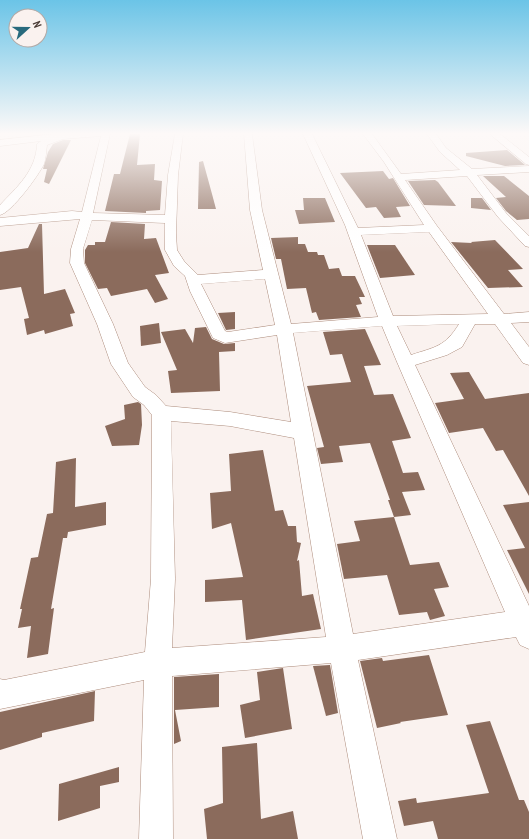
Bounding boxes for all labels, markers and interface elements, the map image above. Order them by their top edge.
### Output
north arrow [8,8,48,48]
text: N [30,19,45,30]

